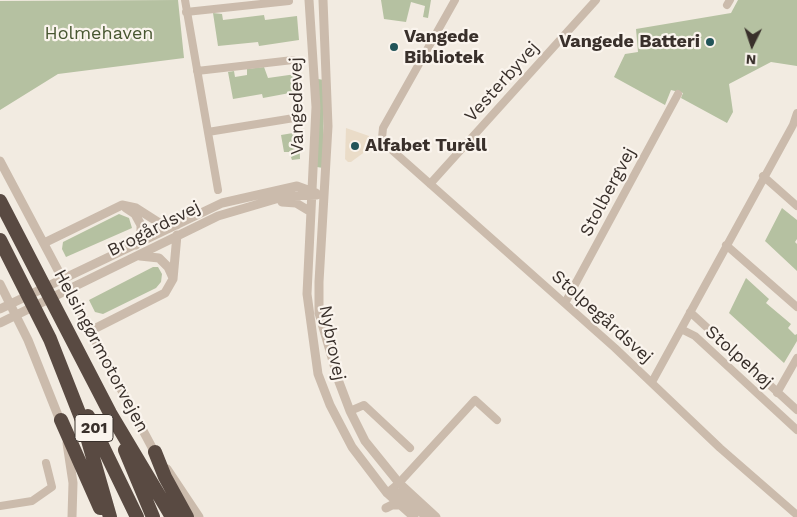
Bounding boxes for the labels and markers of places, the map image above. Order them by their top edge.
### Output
place label: Vangede Bibliotek [404,26,484,68]
place label: Vangede Batteri [559,31,700,53]
marker: Vangede Batteri [704,36,716,48]
marker: Vangede Bibliotek [388,41,400,53]
place label: Alfabet Turèll [365,135,487,157]
marker: Alfabet Turèll [349,140,361,152]

